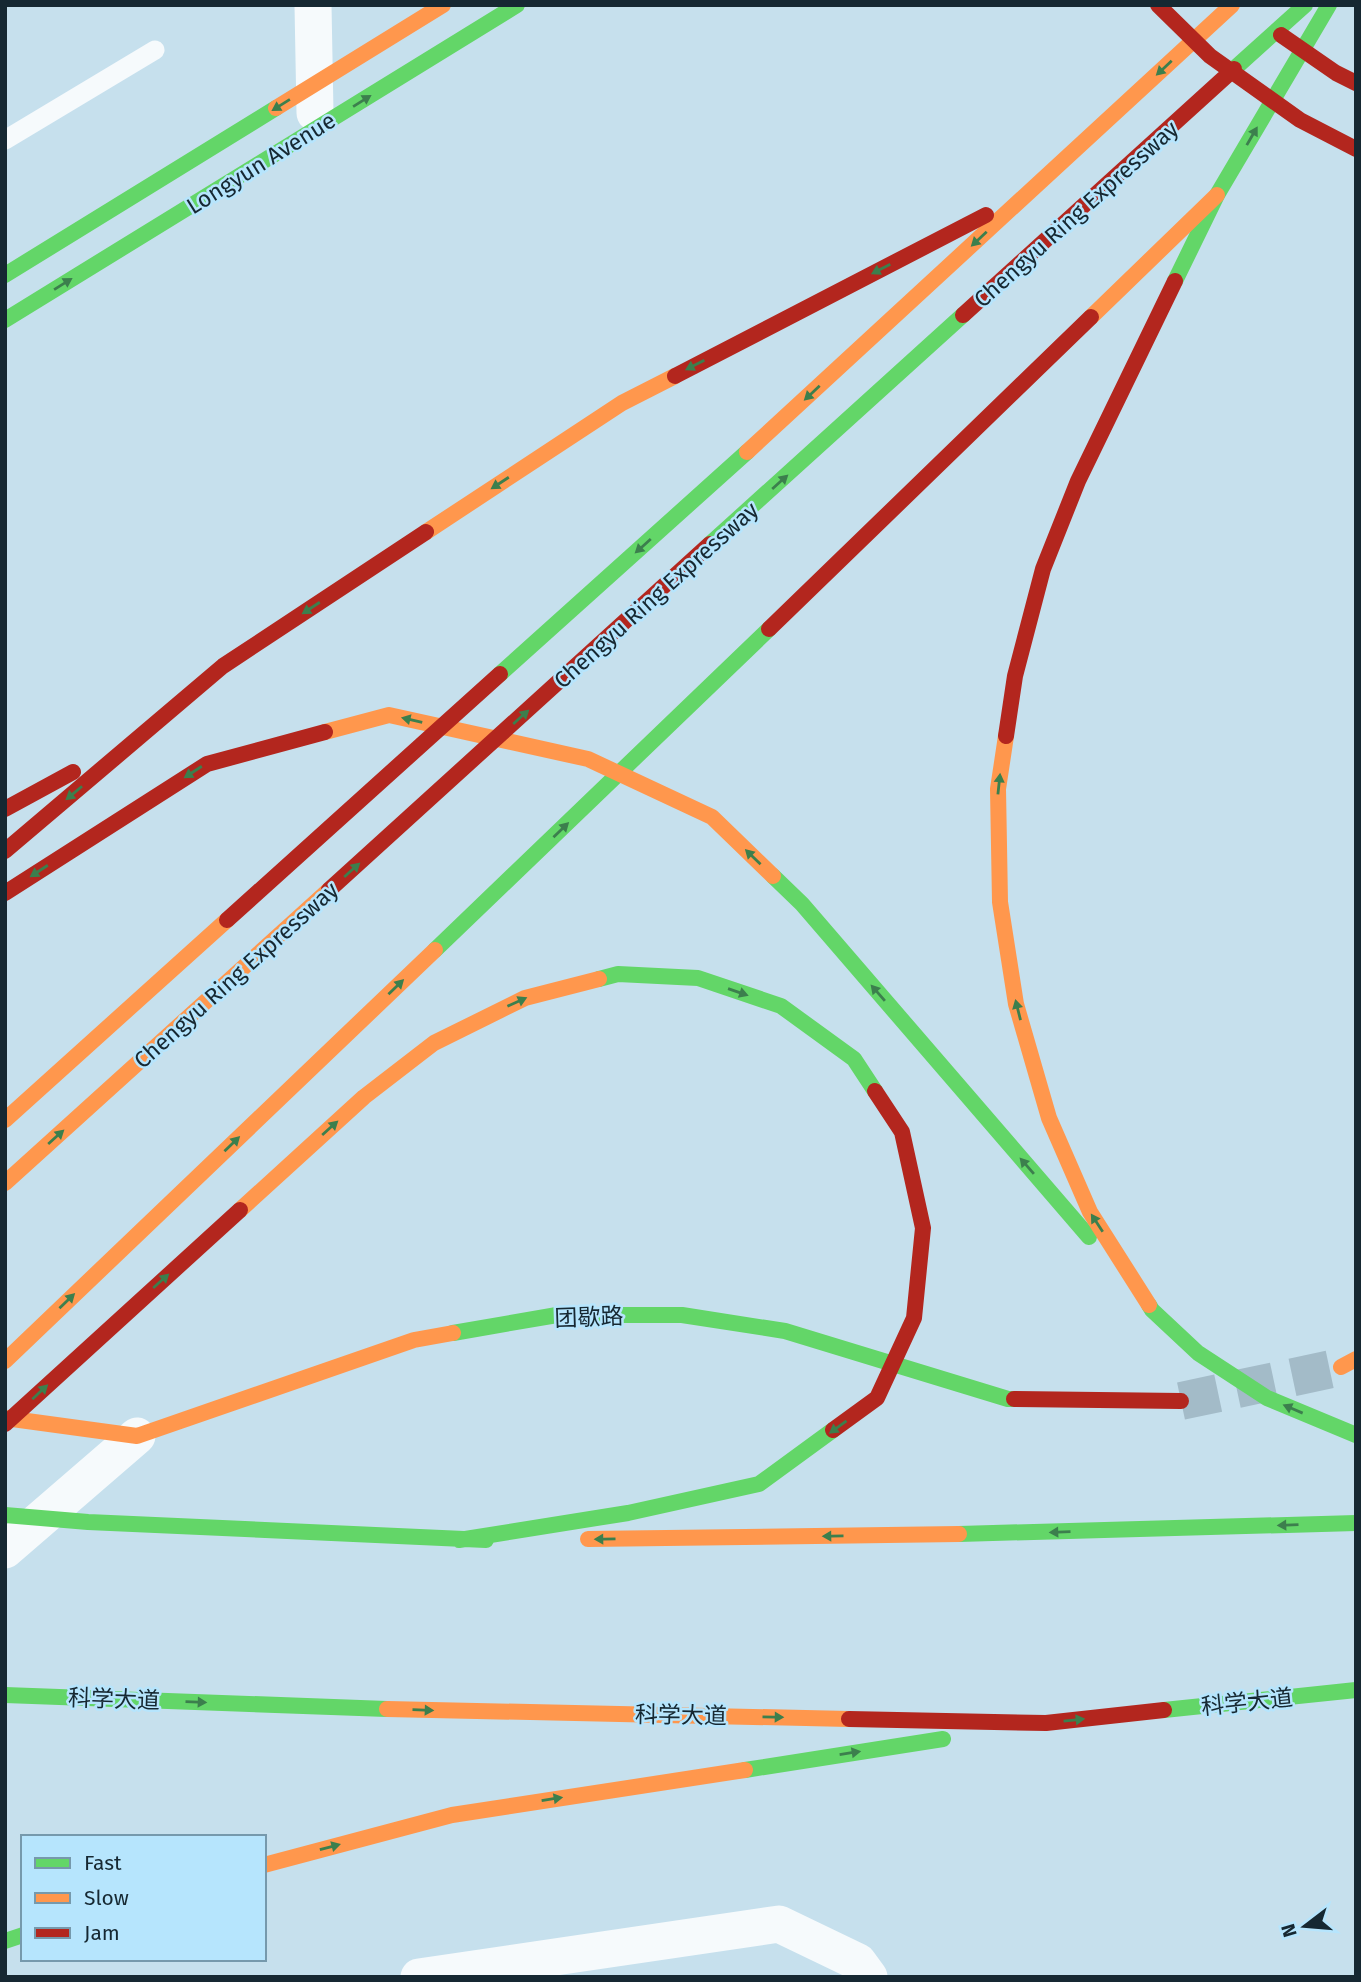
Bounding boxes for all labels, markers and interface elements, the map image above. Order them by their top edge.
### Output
one-way arrow [1155,60,1173,76]
one-way arrow [352,94,371,107]
one-way arrow [271,99,290,112]
street label: Longyun Avenue [181,106,341,220]
street label: Chengyu Ring Expressway [968,114,1185,313]
one-way arrow [1246,127,1258,146]
one-way arrow [970,231,988,247]
one-way arrow [871,263,891,275]
one-way arrow [54,278,73,291]
one-way arrow [685,360,705,371]
one-way arrow [803,385,821,401]
one-way arrow [771,474,789,490]
one-way arrow [491,476,510,489]
street label: Chengyu Ring Expressway [548,495,765,694]
one-way arrow [634,538,652,554]
one-way arrow [301,602,320,615]
one-way arrow [512,709,530,725]
one-way arrow [401,714,423,725]
one-way arrow [184,766,203,779]
one-way arrow [994,773,1005,795]
one-way arrow [65,785,82,800]
one-way arrow [552,821,569,838]
one-way arrow [745,849,762,865]
one-way arrow [343,862,361,878]
one-way arrow [30,864,49,877]
street label: Chengyu Ring Expressway [128,875,345,1074]
one-way arrow [387,979,405,995]
one-way arrow [871,985,886,1002]
one-way arrow [728,987,749,998]
one-way arrow [507,996,527,1008]
one-way arrow [1012,999,1023,1021]
one-way arrow [321,1120,339,1136]
one-way arrow [47,1129,65,1145]
one-way arrow [223,1137,240,1153]
one-way arrow [1020,1157,1035,1174]
one-way arrow [1090,1213,1103,1232]
one-way arrow [152,1273,170,1289]
one-way arrow [58,1294,75,1310]
street label: 团歇路 [554,1302,624,1332]
one-way arrow [31,1384,49,1400]
one-way arrow [1282,1403,1303,1414]
one-way arrow [829,1419,847,1434]
one-way arrow [1276,1520,1298,1531]
one-way arrow [1049,1527,1071,1538]
one-way arrow [821,1530,843,1542]
one-way arrow [594,1533,616,1544]
street label: 科学大道 [68,1683,160,1715]
street label: 科学大道 [1200,1683,1294,1721]
one-way arrow [185,1696,207,1707]
street label: 科学大道 [635,1700,727,1730]
one-way arrow [412,1705,434,1716]
one-way arrow [762,1712,784,1723]
one-way arrow [1063,1714,1085,1725]
one-way arrow [839,1747,861,1758]
one-way arrow [541,1794,563,1805]
legend [21,1835,266,1961]
one-way arrow [319,1841,341,1852]
text: Fast [84,1850,122,1876]
text: Slow [84,1885,129,1911]
north arrow [1270,1891,1340,1961]
text: Jam [84,1920,120,1946]
text: N [1276,1921,1302,1940]

